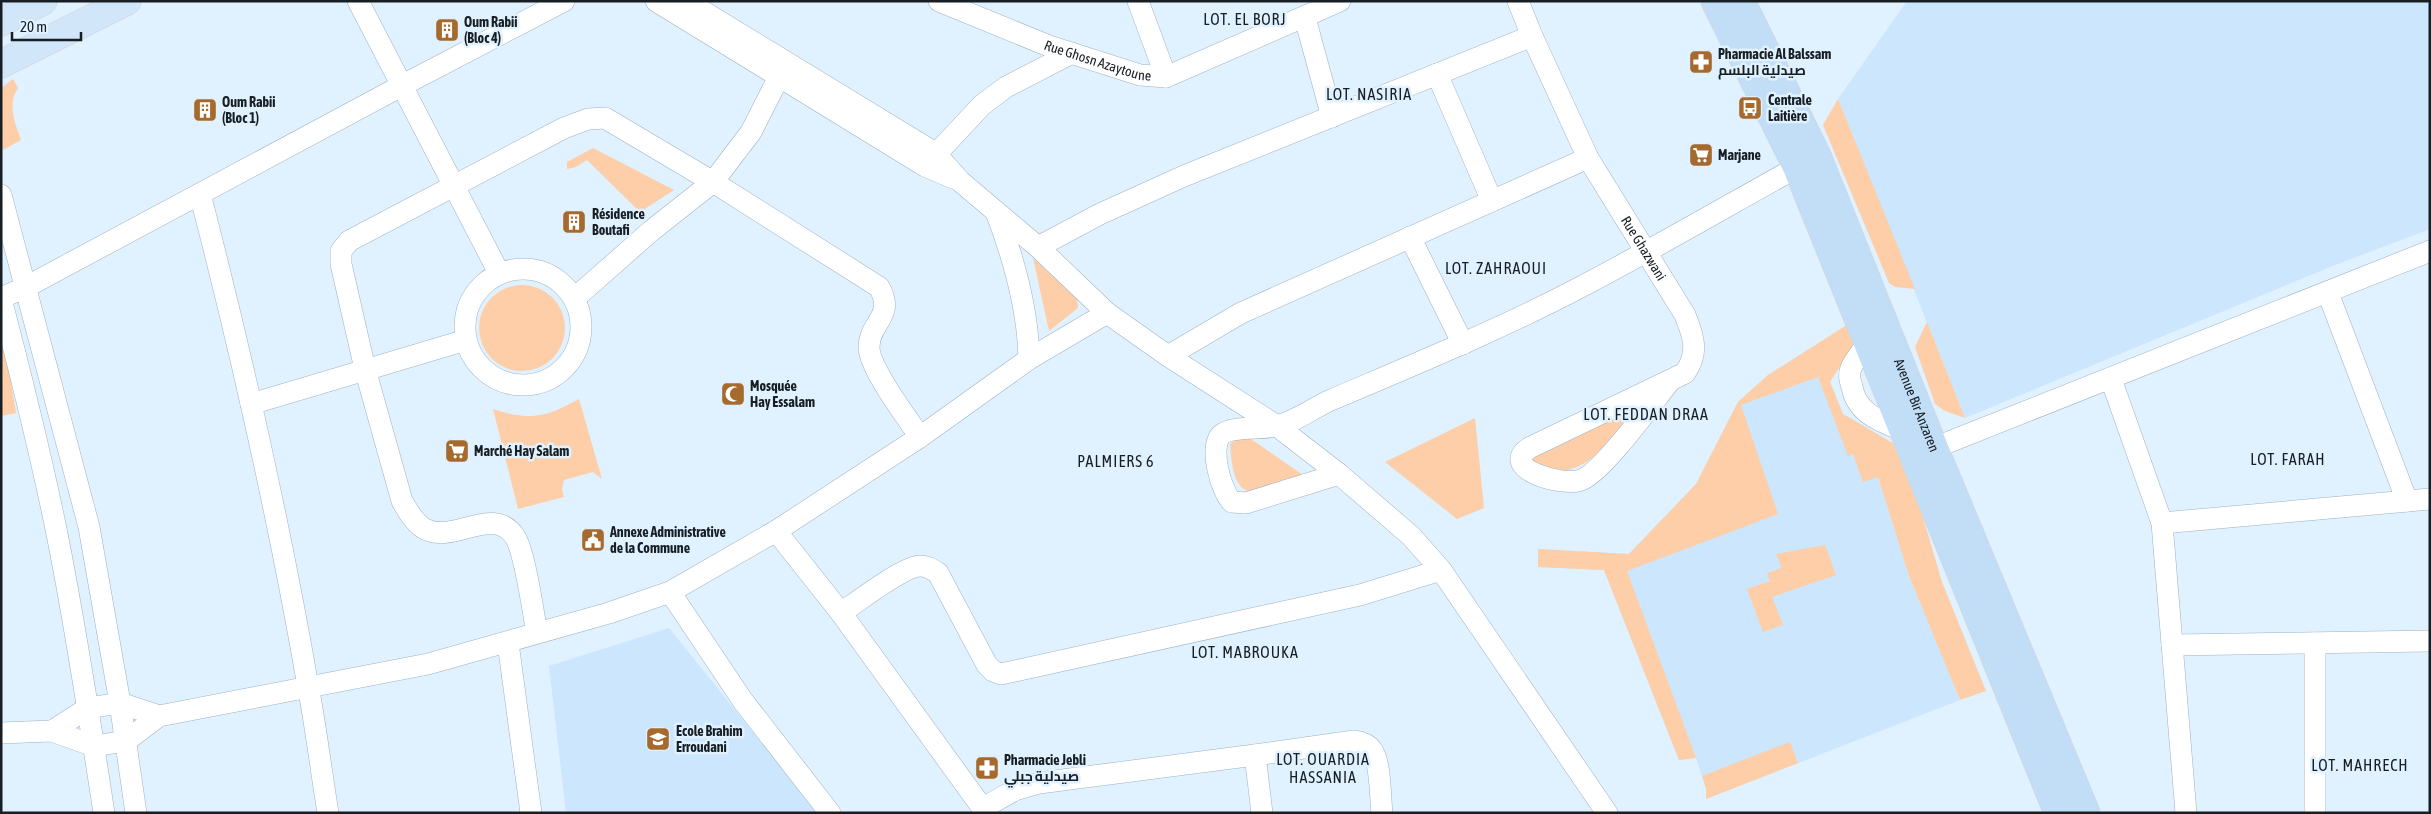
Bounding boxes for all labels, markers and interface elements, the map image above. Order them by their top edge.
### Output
scale bar [12,10,81,42]
district label: LOT. EL BORJ [1203,10,1287,28]
place label: Oum Rabii (Bloc 4) [464,14,518,46]
building icon: Oum Rabii (Bloc 4) [434,17,460,43]
text: 20 m [20,18,47,35]
street label: Rue Ghosn Azaytoune [1042,37,1152,84]
place label: Pharmacie Al Balssam صيدلية البلسم [1718,46,1831,80]
pharmacy icon: Pharmacie Al Balssam صيدلية البلسم [1688,49,1714,75]
district label: LOT. NASIRIA [1326,85,1412,103]
place label: Centrale Laitière [1768,92,1812,124]
place label: Oum Rabii (Bloc 1) [222,94,276,126]
bus stop icon: Centrale Laitière [1737,95,1763,121]
building icon: Oum Rabii (Bloc 1) [192,97,218,123]
supermarket icon: Marjane [1688,142,1714,168]
place label: Marjane [1718,147,1761,163]
place label: Résidence Boutafi [592,206,645,238]
building icon: Résidence Boutafi [561,209,587,235]
street label: Rue Ghazwani [1618,213,1670,283]
district label: LOT. ZAHRAOUI [1445,259,1547,277]
street label: Avenue Bir Anzaren [1891,356,1943,454]
place label: Mosquée Hay Essalam [750,378,815,410]
mosque icon: Mosquée Hay Essalam [720,381,746,407]
district label: LOT. FEDDAN DRAA [1583,405,1709,423]
supermarket icon: Marché Hay Salam [444,438,470,464]
place label: Marché Hay Salam [474,443,569,459]
district label: LOT. FARAH [2250,450,2326,468]
district label: PALMIERS 6 [1077,452,1155,470]
place label: Annexe Administrative de la Commune [609,524,726,556]
public building icon: Annexe Administrative de la Commune [580,527,606,553]
district label: LOT. MABROUKA [1191,643,1299,661]
place label: Ecole Brahim Erroudani [676,723,743,755]
school or university icon: Ecole Brahim Erroudani [645,726,671,752]
district label: LOT. OUARDIA HASSANIA [1276,750,1370,786]
place label: Pharmacie Jebli صيدلية جبلي [1004,752,1086,788]
pharmacy icon: Pharmacie Jebli صيدلية جبلي [974,755,1000,781]
district label: LOT. MAHRECH [2311,756,2409,774]

